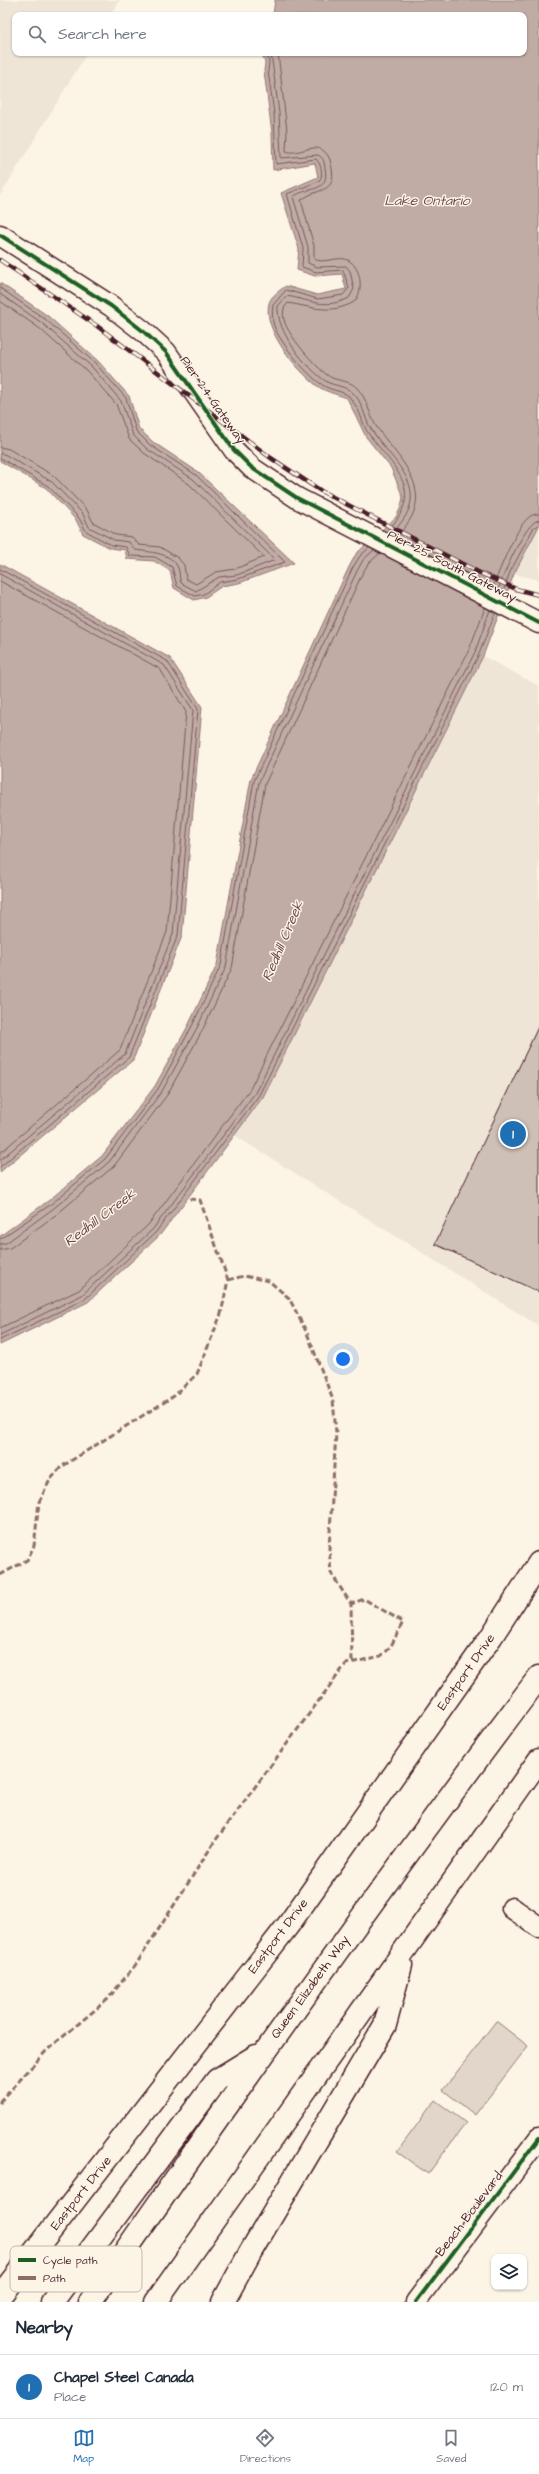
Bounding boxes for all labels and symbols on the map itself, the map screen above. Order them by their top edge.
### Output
water label: Lake Ontario [384,191,471,211]
street label: Pier 24 Gateway [175,353,250,448]
street label: Pier 25 South Gateway [384,526,520,607]
water label: Redhill Creek [257,898,309,984]
pin: 1 [500,1119,526,1149]
water label: Redhill Creek [60,1184,140,1252]
your location [333,1349,353,1369]
street label: Eastport Drive [433,1630,499,1714]
street label: Eastport Drive [244,1895,312,1977]
street label: Queen Elizabeth Way [266,1932,354,2043]
street label: Eastport Drive [46,2152,116,2234]
street label: Beach Boulevard [431,2168,507,2260]
legend [10,2246,142,2292]
text: Cycle path [43,2253,98,2269]
text: Path [43,2271,66,2286]

